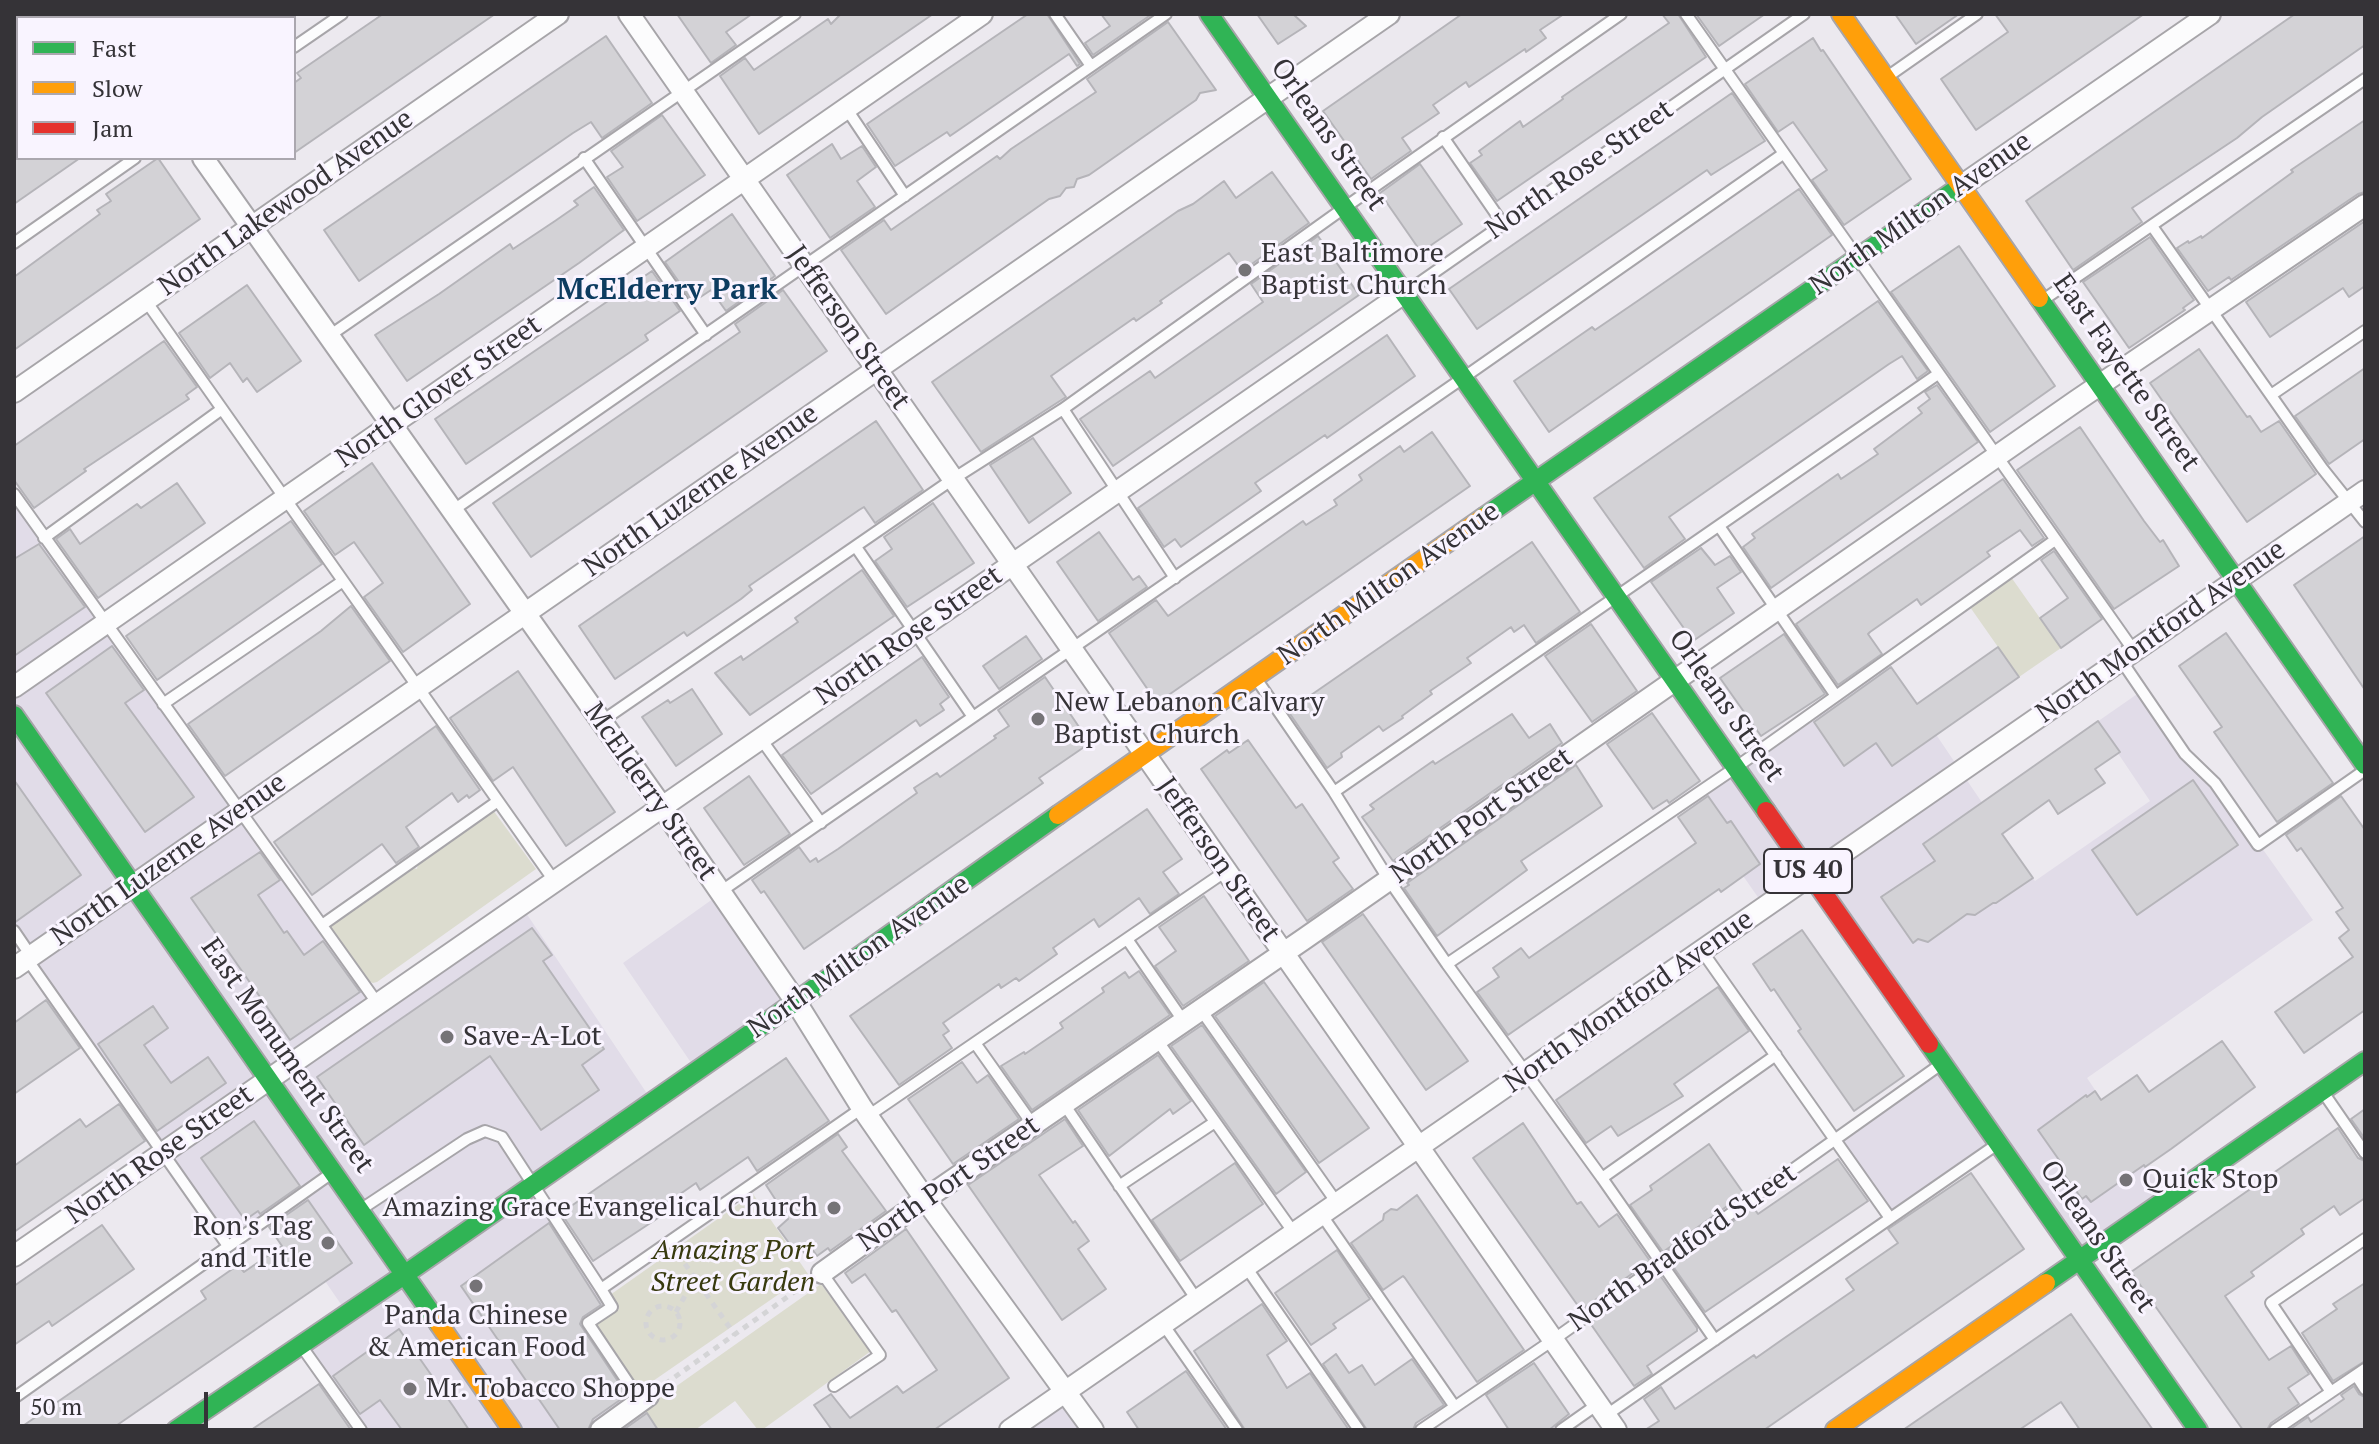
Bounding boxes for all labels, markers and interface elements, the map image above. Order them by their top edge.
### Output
legend [16,16,296,160]
text: Fast [92,32,136,64]
street label: Orleans Street [1263,52,1393,218]
text: Slow [92,72,143,104]
street label: North Rose Street [1480,93,1680,247]
street label: North Lakewood Avenue [152,102,420,304]
text: Jam [92,112,133,144]
street label: North Milton Avenue [1804,125,2038,303]
place label: East Baltimore Baptist Church [1261,237,1447,303]
street label: Jefferson Street [779,239,917,417]
marker: East Baltimore Baptist Church [1236,261,1254,279]
street label: East Fayette Street [2045,268,2207,478]
district label: McElderry Park [557,272,777,308]
street label: North Glover Street [330,309,548,475]
street label: North Luzerne Avenue [577,397,825,585]
street label: North Milton Avenue [1272,495,1506,673]
street label: North Montford Avenue [2030,533,2292,731]
street label: North Rose Street [809,559,1009,713]
street label: Orleans Street [1661,623,1791,789]
place label: New Lebanon Calvary Baptist Church [1054,686,1324,752]
street label: McElderry Street [576,697,724,887]
marker: New Lebanon Calvary Baptist Church [1029,710,1047,728]
street label: North Port Street [1385,741,1579,891]
street label: North Luzerne Avenue [45,766,293,954]
street label: Jefferson Street [1149,771,1287,949]
road number: US 40 [1764,849,1852,893]
street label: North Milton Avenue [742,868,976,1046]
street label: North Montford Avenue [1498,903,1760,1101]
street label: East Monument Street [193,932,381,1180]
place label: Save-A-Lot [463,1020,602,1054]
marker: Save-A-Lot [438,1028,456,1046]
street label: North Rose Street [60,1078,260,1232]
street label: North Port Street [852,1109,1046,1259]
street label: Orleans Street [2032,1154,2162,1320]
street label: North Bradford Street [1563,1157,1803,1339]
place label: Quick Stop [2142,1163,2278,1197]
marker: Quick Stop [2117,1171,2135,1189]
place label: Amazing Grace Evangelical Church [383,1191,818,1225]
marker: Amazing Grace Evangelical Church [825,1199,843,1217]
place label: Ron's Tag and Title [193,1210,312,1276]
marker: Ron's Tag and Title [319,1234,337,1252]
park label: Amazing Port Street Garden [651,1234,815,1300]
marker: Panda Chinese & American Food [467,1277,485,1295]
place label: Panda Chinese & American Food [366,1299,586,1365]
place label: Mr. Tobacco Shoppe [426,1372,675,1406]
scale bar [20,1376,212,1426]
marker: Mr. Tobacco Shoppe [401,1380,419,1398]
text: 50 m [30,1390,82,1422]

